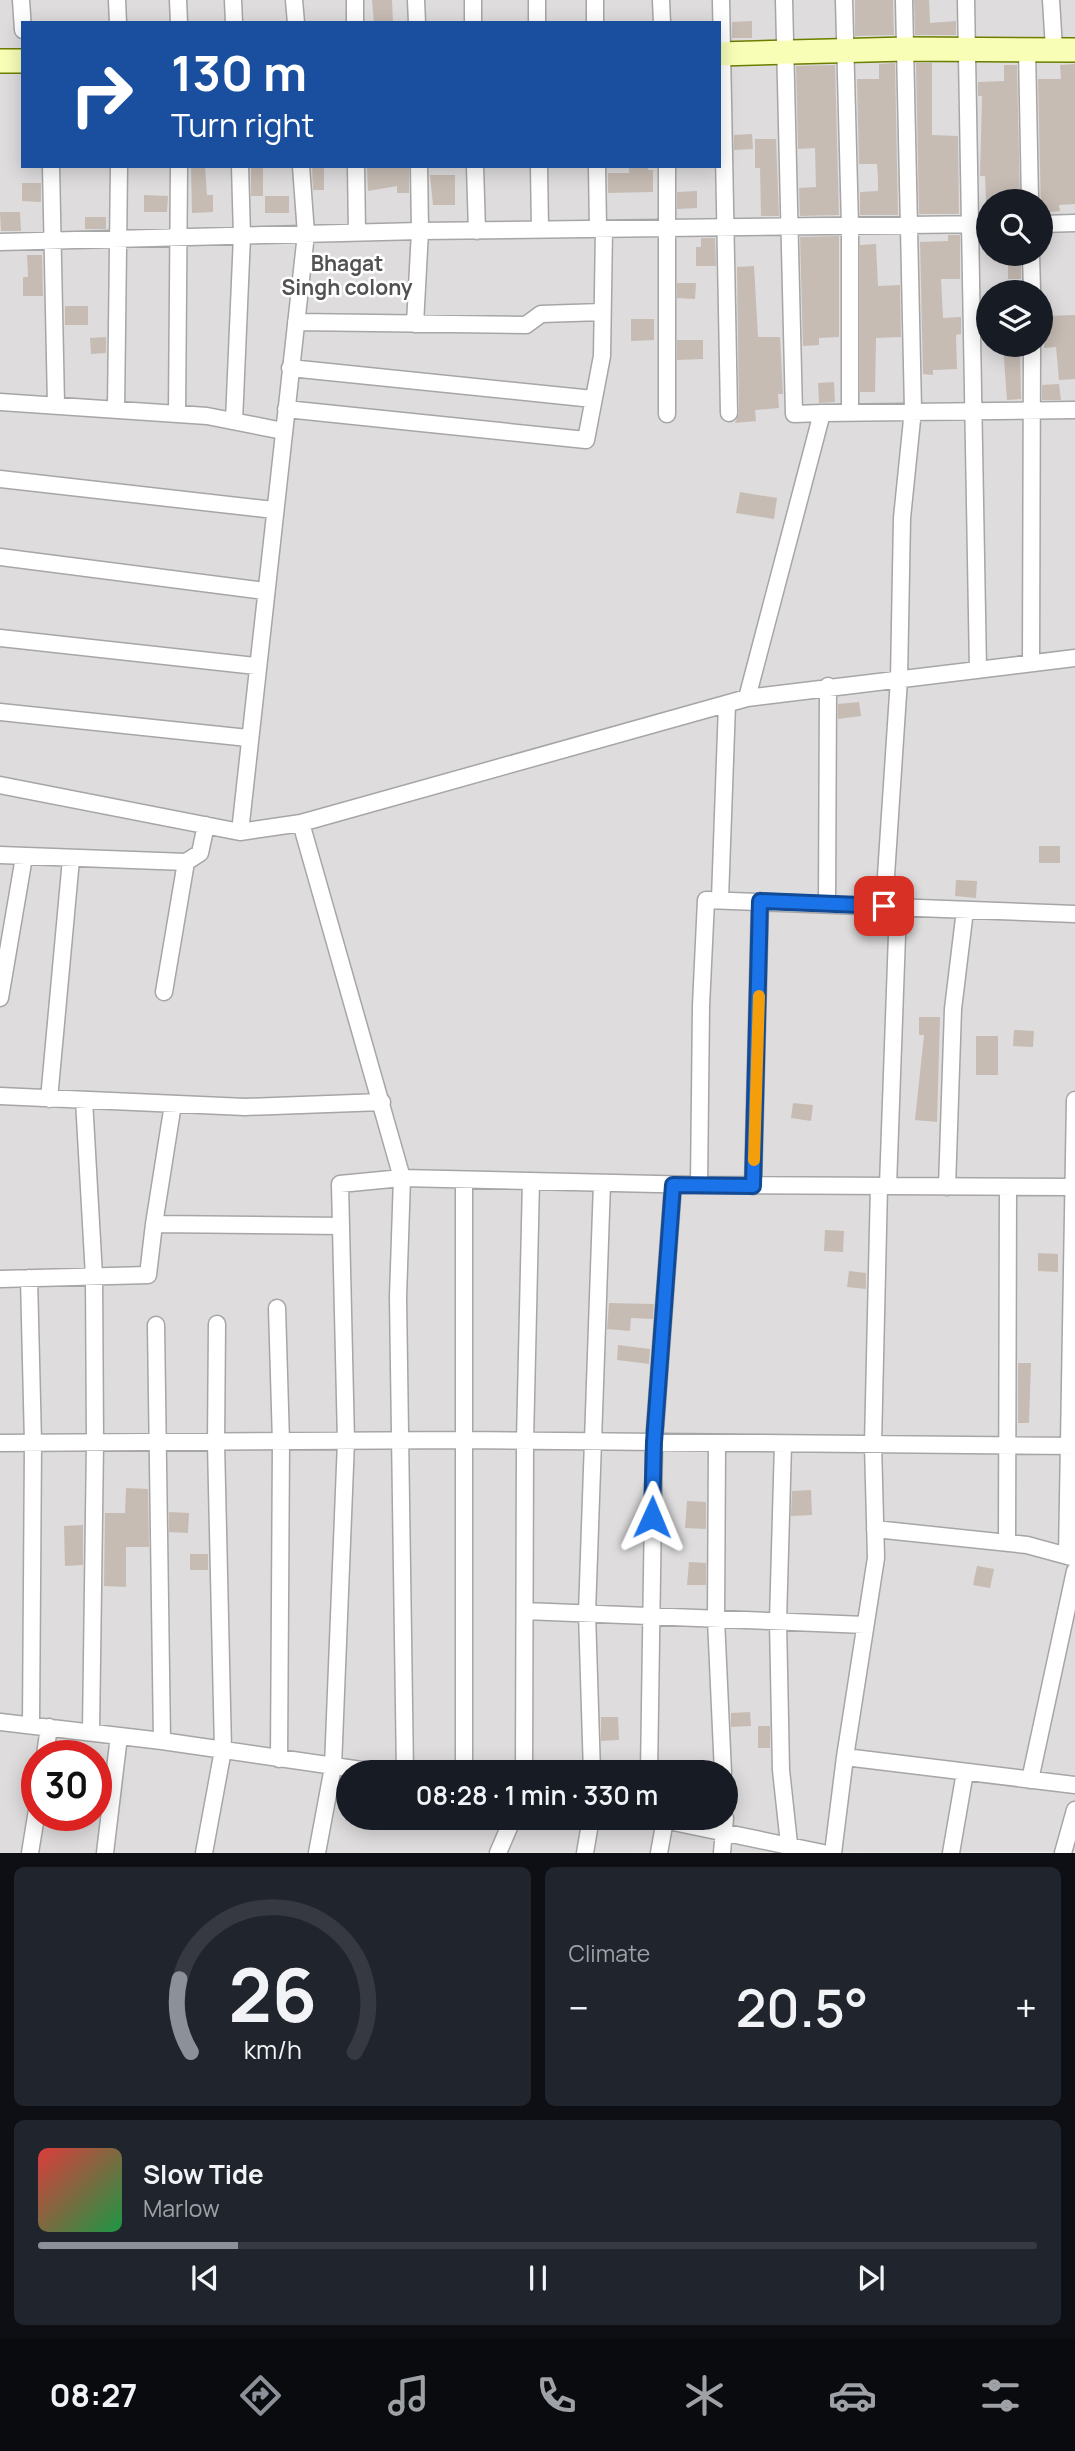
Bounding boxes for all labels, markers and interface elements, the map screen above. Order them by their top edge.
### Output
text: 130 m [171,39,307,106]
icon: right [56,49,147,140]
text: Turn right [171,103,314,147]
map controls [976,189,1053,357]
button: search [976,189,1053,266]
district label: Bhagat Singh colony [281,249,413,301]
button: layers [976,280,1053,357]
pin [854,876,914,936]
icon: arrive [865,887,903,925]
position arrow [615,1480,689,1554]
speed limit sign: 30 [21,1740,112,1831]
text: 08:28 · 1 min · 330 m [416,1777,658,1813]
text: Climate [569,1937,650,1969]
text: 26 [228,1945,317,2045]
text: 20.5° [736,1972,868,2043]
text: − [569,1981,589,2033]
text: + [1015,1981,1037,2033]
text: km/h [243,2032,301,2067]
text: Slow Tide [143,2156,264,2192]
text: Marlow [143,2192,220,2224]
icon: previous [186,2259,224,2297]
icon: pause [519,2259,557,2297]
icon: next [852,2259,890,2297]
icon: directions [236,2371,285,2420]
icon: music [384,2371,433,2420]
icon: phone [532,2371,581,2420]
icon: climate [680,2371,729,2420]
icon: car [828,2371,877,2420]
icon: filters [976,2371,1025,2420]
text: 08:27 [50,2373,137,2417]

